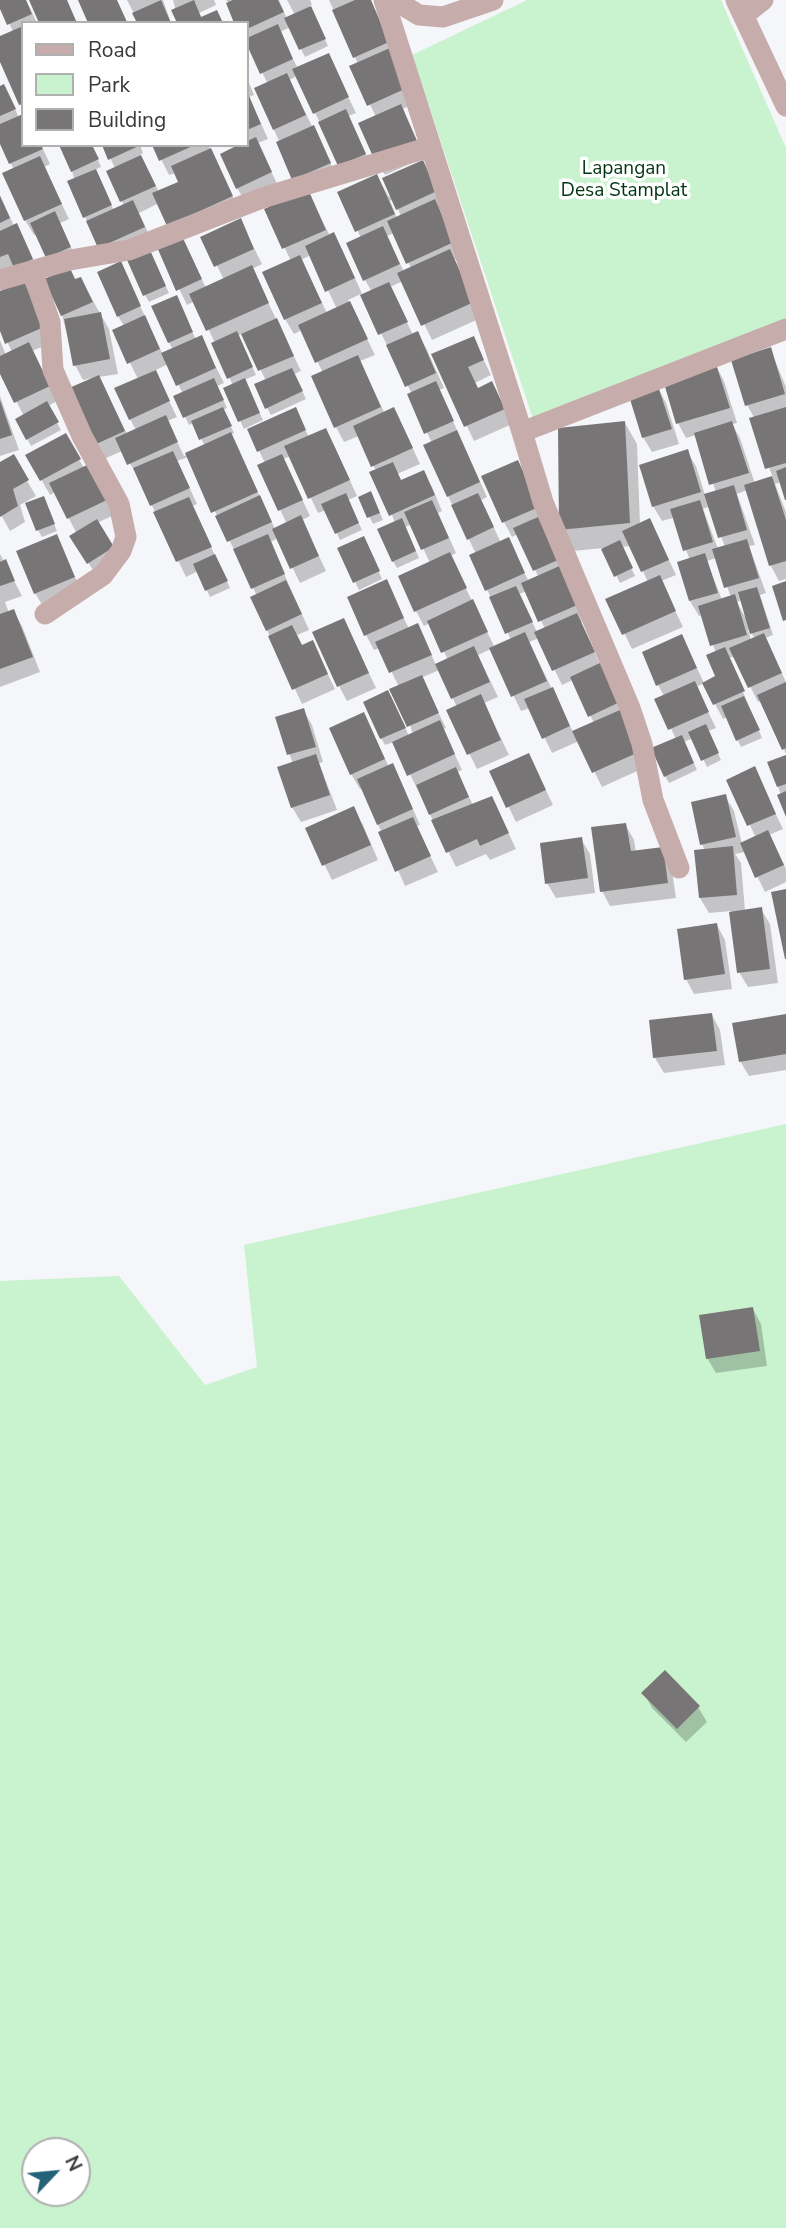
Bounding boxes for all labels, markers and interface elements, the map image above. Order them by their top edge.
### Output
legend [21,21,248,147]
text: Road [88,36,137,64]
text: Park [88,71,130,99]
text: Building [88,106,166,134]
park label: Lapangan Desa Stamplat [561,158,687,202]
north arrow [21,2137,91,2207]
text: N [58,2152,88,2176]

